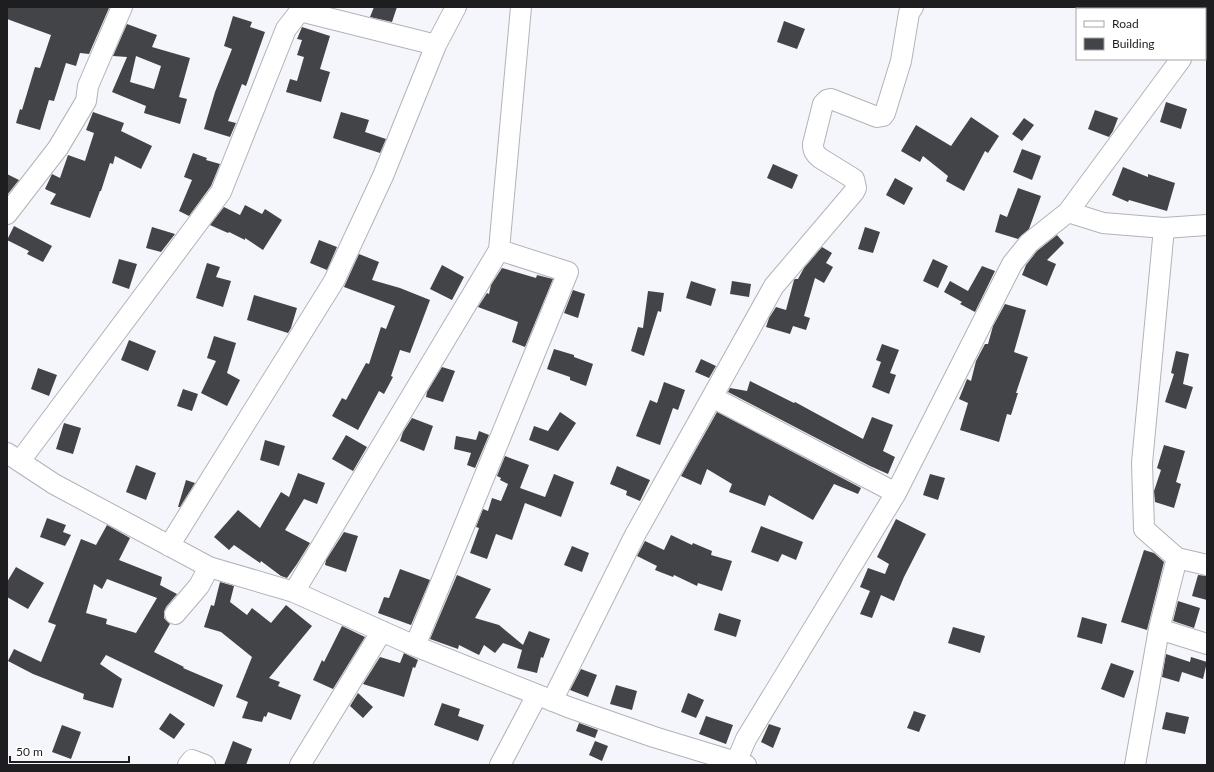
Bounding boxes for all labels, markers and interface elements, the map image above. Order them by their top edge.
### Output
legend [1076,8,1206,60]
text: Road [1112,16,1139,31]
text: Building [1112,36,1155,51]
scale bar [10,738,129,764]
text: 50 m [16,744,43,759]

